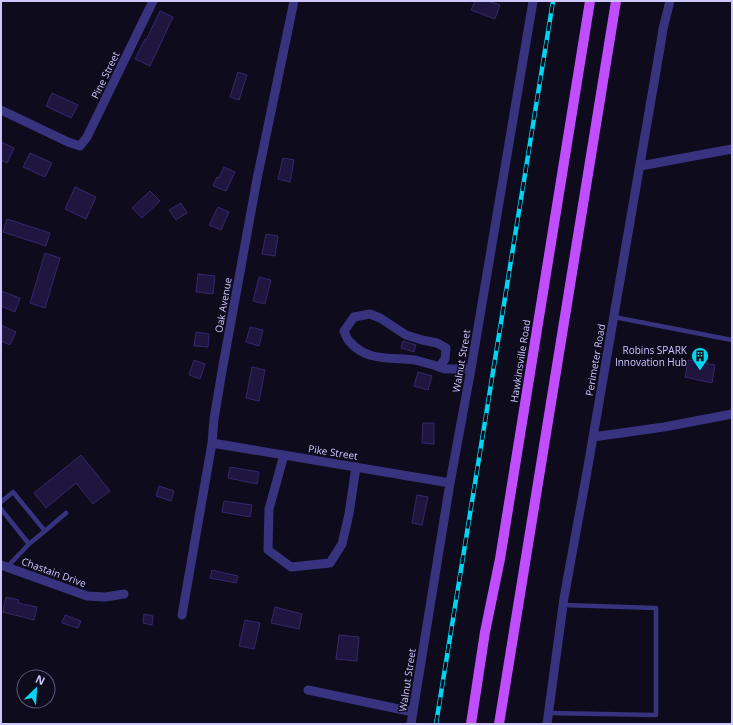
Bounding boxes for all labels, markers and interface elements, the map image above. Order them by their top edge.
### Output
street label: Pine Street [88,49,123,101]
street label: Oak Avenue [211,276,235,334]
street label: Hawkinsville Road [507,318,533,404]
street label: Perimeter Road [582,323,608,397]
street label: Walnut Street [449,328,473,394]
place label: Robins SPARK Innovation Hub [615,343,688,369]
building icon: Robins SPARK Innovation Hub [690,346,710,371]
street label: Pike Street [307,441,359,463]
street label: Chastain Drive [20,554,89,590]
street label: Walnut Street [395,647,419,713]
north arrow [16,669,56,709]
text: N [33,671,48,688]

